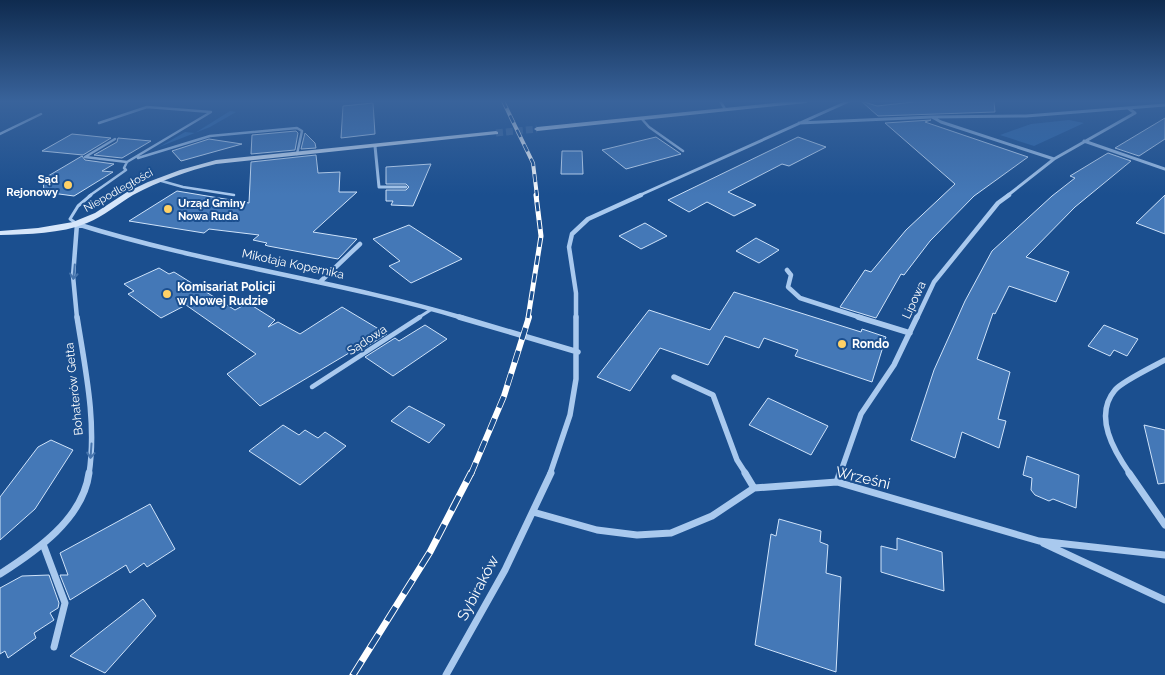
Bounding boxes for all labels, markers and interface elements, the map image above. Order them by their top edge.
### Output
street label: Niepodległości [81,166,155,215]
place label: Sąd Rejonowy [6,173,58,199]
marker: Sąd Rejonowy [62,179,74,191]
place label: Urząd Gminy Nowa Ruda [178,197,246,223]
marker: Urząd Gminy Nowa Ruda [162,203,174,215]
street label: Mikołaja Kopernika [241,246,345,282]
one-way arrow [69,264,79,280]
street label: Lipowa [899,279,929,321]
place label: Komisariat Policji w Nowej Rudzie [177,280,275,308]
marker: Komisariat Policji w Nowej Rudzie [161,288,173,300]
street label: Sądowa [345,322,389,358]
place label: Rondo [852,337,889,351]
marker: Rondo [836,338,848,350]
street label: Bohaterów Getta [62,342,86,436]
one-way arrow [86,443,95,459]
street label: Wrześni [834,463,892,493]
street label: Sybiraków [453,552,503,624]

